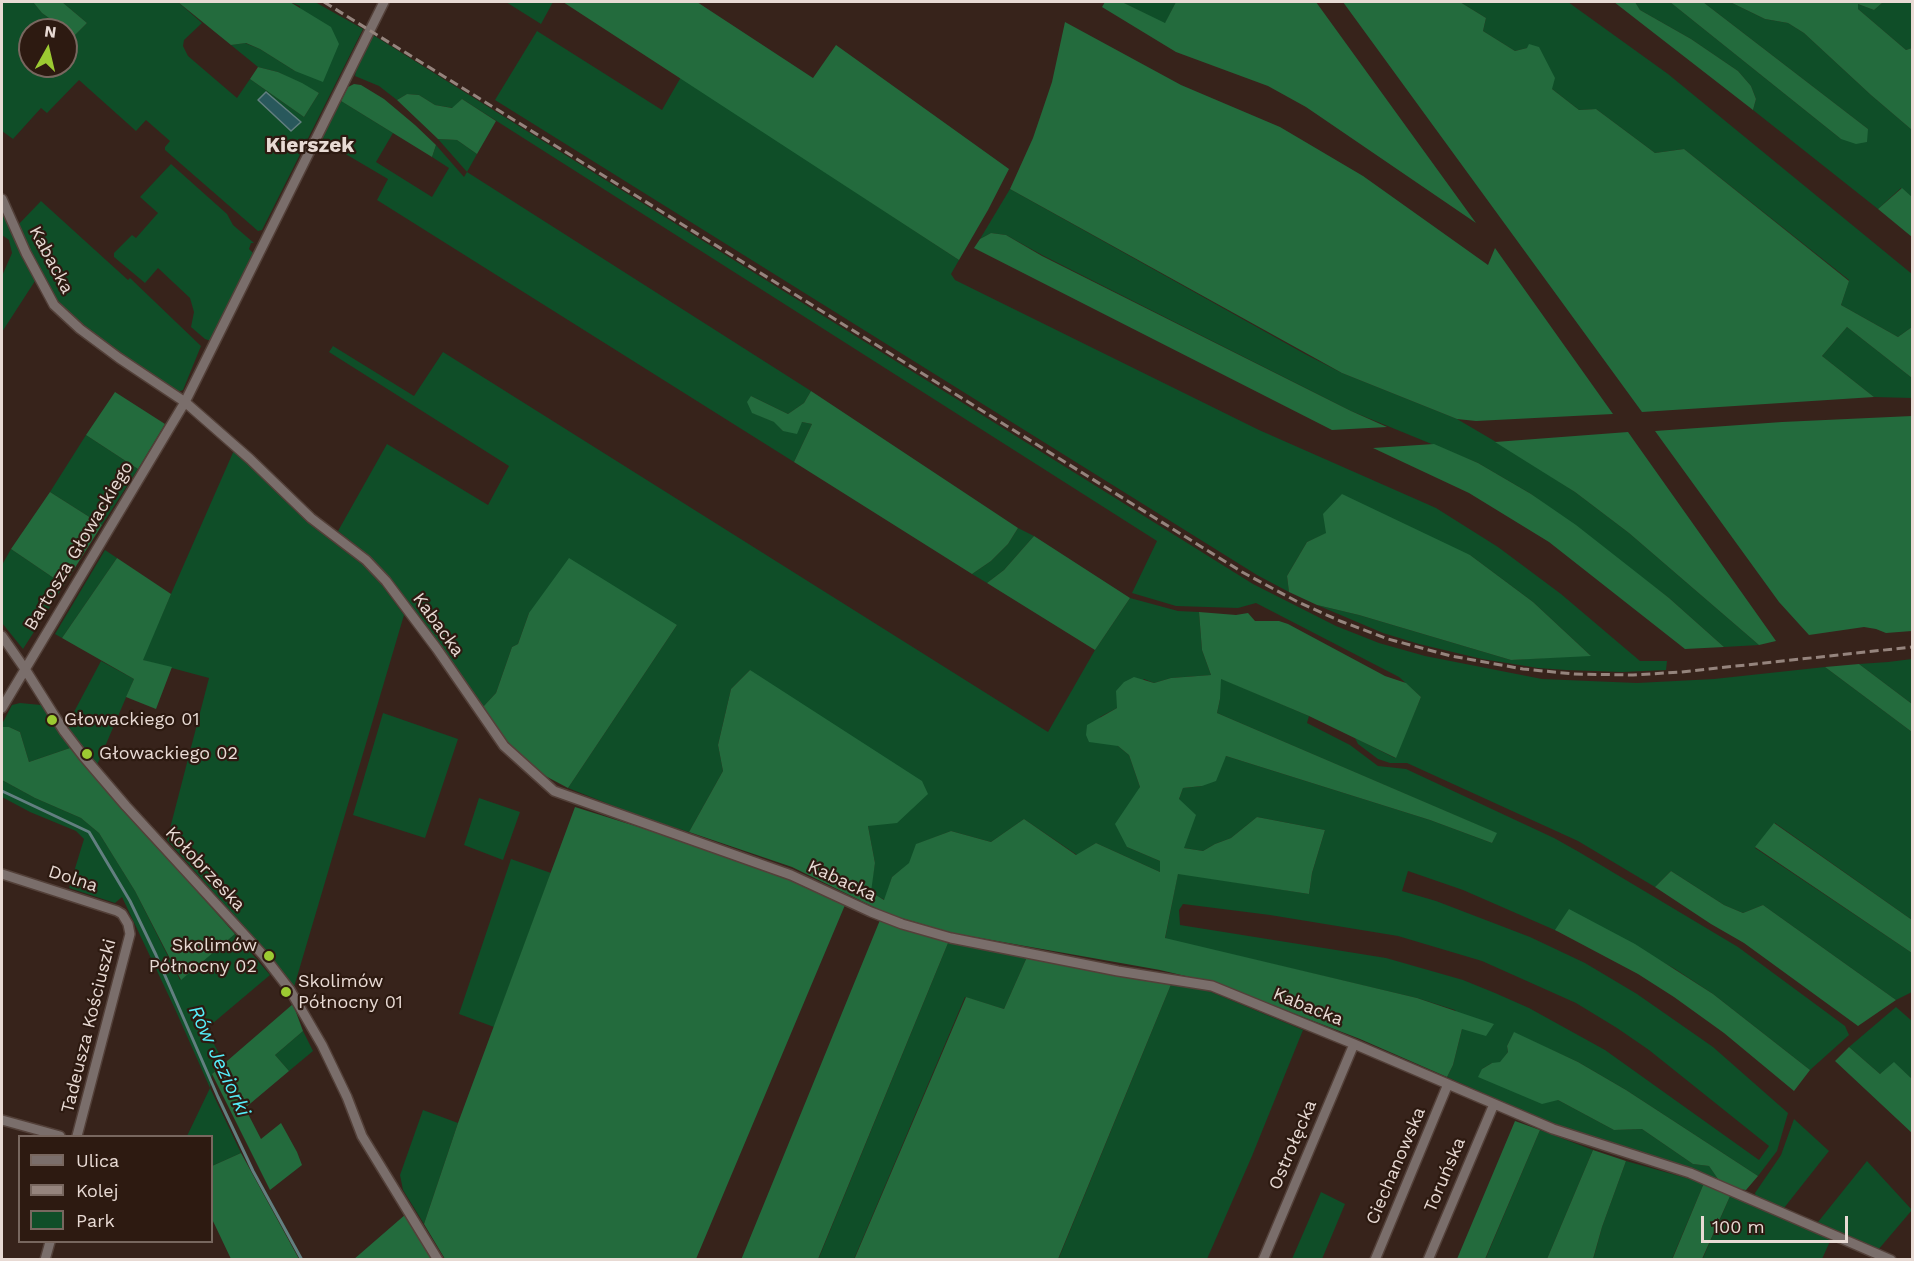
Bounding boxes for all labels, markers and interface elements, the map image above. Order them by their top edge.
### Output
north arrow [18,18,78,78]
text: N [43,21,57,42]
district label: Kierszek [266,133,354,159]
street label: Kabacka [24,222,78,298]
street label: Bartosza Głowackiego [20,457,138,635]
street label: Kabacka [408,589,468,661]
place label: Głowackiego 01 [64,709,199,731]
marker: Głowackiego 01 [45,713,59,727]
place label: Głowackiego 02 [99,743,238,765]
marker: Głowackiego 02 [80,747,94,761]
street label: Kołobrzeska [160,822,250,916]
street label: Kabacka [804,856,880,906]
street label: Dolna [46,861,100,897]
place label: Skolimów Północny 02 [149,935,257,978]
street label: Tadeusza Kościuszki [57,937,121,1115]
marker: Skolimów Północny 02 [262,949,276,963]
place label: Skolimów Północny 01 [298,971,403,1014]
street label: Kabacka [1270,983,1346,1031]
marker: Skolimów Północny 01 [279,985,293,999]
water label: Rów Jeziorki [183,1002,255,1120]
street label: Ostrołęcka [1264,1097,1322,1193]
street label: Ciechanowska [1362,1104,1430,1228]
street label: Toruńska [1420,1134,1470,1216]
legend [18,1135,213,1243]
text: Ulica [76,1150,119,1171]
text: Kolej [76,1180,119,1201]
scale bar [1704,1204,1851,1242]
text: Park [76,1210,115,1231]
text: 100 m [1712,1216,1765,1237]

